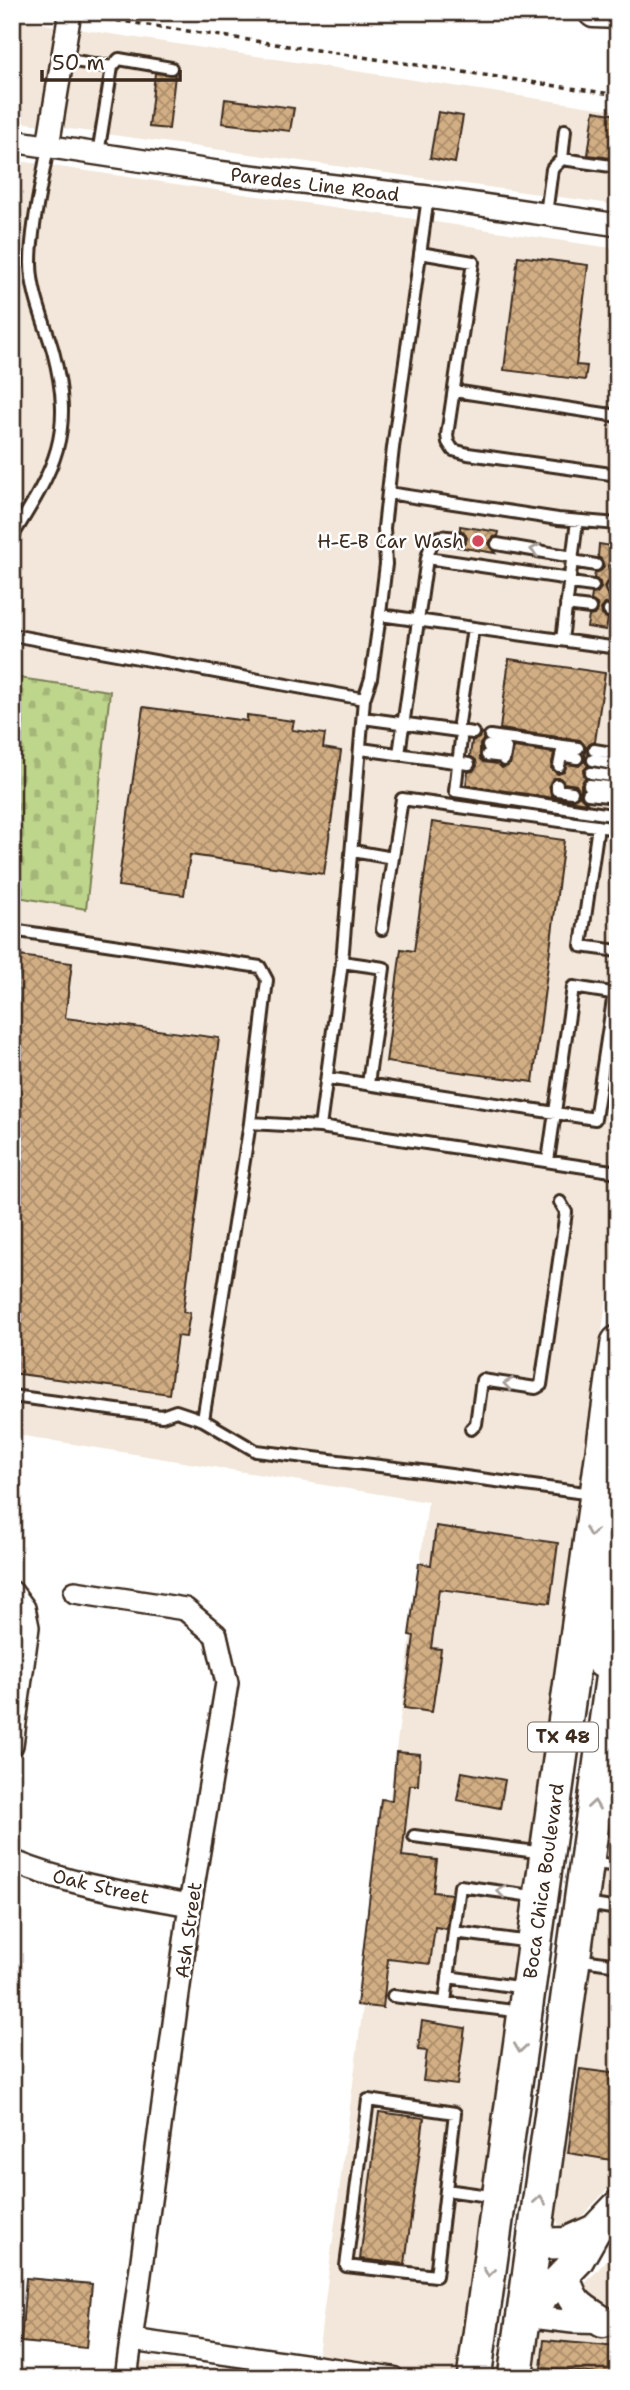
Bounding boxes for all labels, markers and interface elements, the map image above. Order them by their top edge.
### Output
scale bar [42,38,180,82]
text: 50 m [52,49,105,77]
street label: Paredes Line Road [229,162,401,207]
place label: H-E-B Car Wash [317,529,464,554]
marker: H-E-B Car Wash [470,533,486,549]
one-way arrow [529,544,541,559]
one-way arrow [502,1377,514,1392]
one-way arrow [584,1526,599,1538]
road number: TX 48 [528,1722,598,1752]
street label: Boca Chica Boulevard [517,1782,570,1980]
one-way arrow [587,1799,602,1811]
street label: Oak Street [50,1863,152,1910]
street label: Ash Street [169,1880,208,1980]
one-way arrow [495,1884,506,1899]
one-way arrow [512,2043,527,2054]
one-way arrow [532,2194,547,2206]
one-way arrow [481,2266,496,2278]

